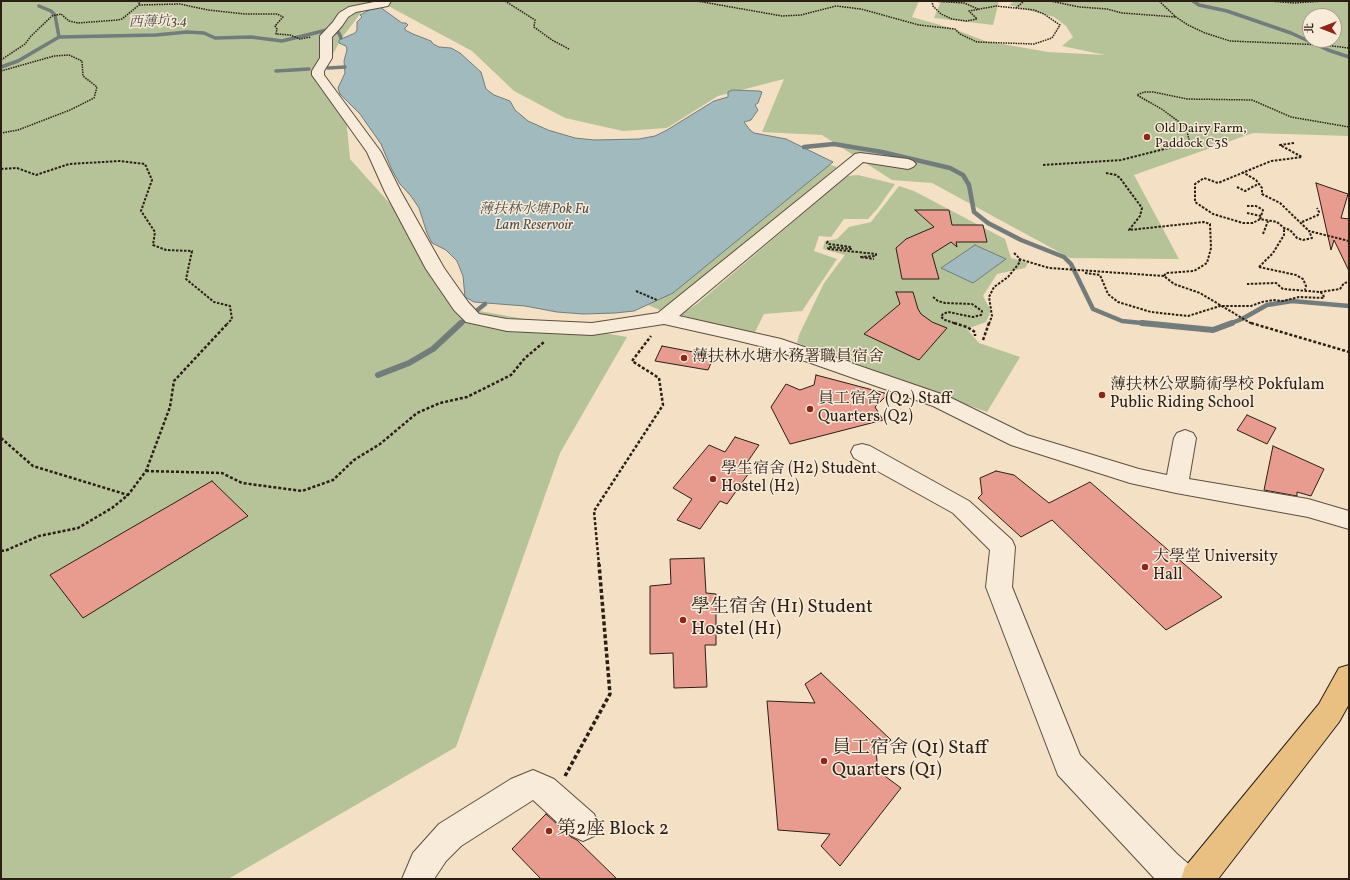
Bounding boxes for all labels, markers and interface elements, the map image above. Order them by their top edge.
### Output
north arrow [1302,8,1342,48]
water label: 西薄坑3.4 [128,14,188,32]
text: 北 [1303,23,1318,34]
place label: Old Dairy Farm, Paddock C3S [1155,122,1247,153]
marker: Old Dairy Farm, Paddock C3S [1142,132,1152,142]
water label: 薄扶林水塘 Pok Fu Lam Reservoir [479,202,589,234]
place label: 薄扶林水塘水務署職員宿舍 [692,348,884,368]
marker: 薄扶林水塘水務署職員宿舍 [679,353,689,363]
place label: 薄扶林公眾騎術學校 Pokfulam Public Riding School [1110,376,1325,414]
place label: 員工宿舍 (Q2) Staff Quarters (Q2) [818,390,951,428]
marker: 薄扶林公眾騎術學校 Pokfulam Public Riding School [1097,390,1107,400]
marker: 員工宿舍 (Q2) Staff Quarters (Q2) [805,404,815,414]
place label: 學生宿舍 (H2) Student Hostel (H2) [721,460,877,498]
marker: 學生宿舍 (H2) Student Hostel (H2) [708,474,718,484]
place label: 大學堂 University Hall [1153,548,1278,586]
marker: 大學堂 University Hall [1140,562,1150,572]
place label: 學生宿舍 (H1) Student Hostel (H1) [691,598,873,642]
marker: 學生宿舍 (H1) Student Hostel (H1) [678,615,688,625]
place label: 員工宿舍 (Q1) Staff Quarters (Q1) [832,739,987,783]
marker: 員工宿舍 (Q1) Staff Quarters (Q1) [819,756,829,766]
place label: 第2座 Block 2 [557,820,669,842]
marker: 第2座 Block 2 [544,826,554,836]

